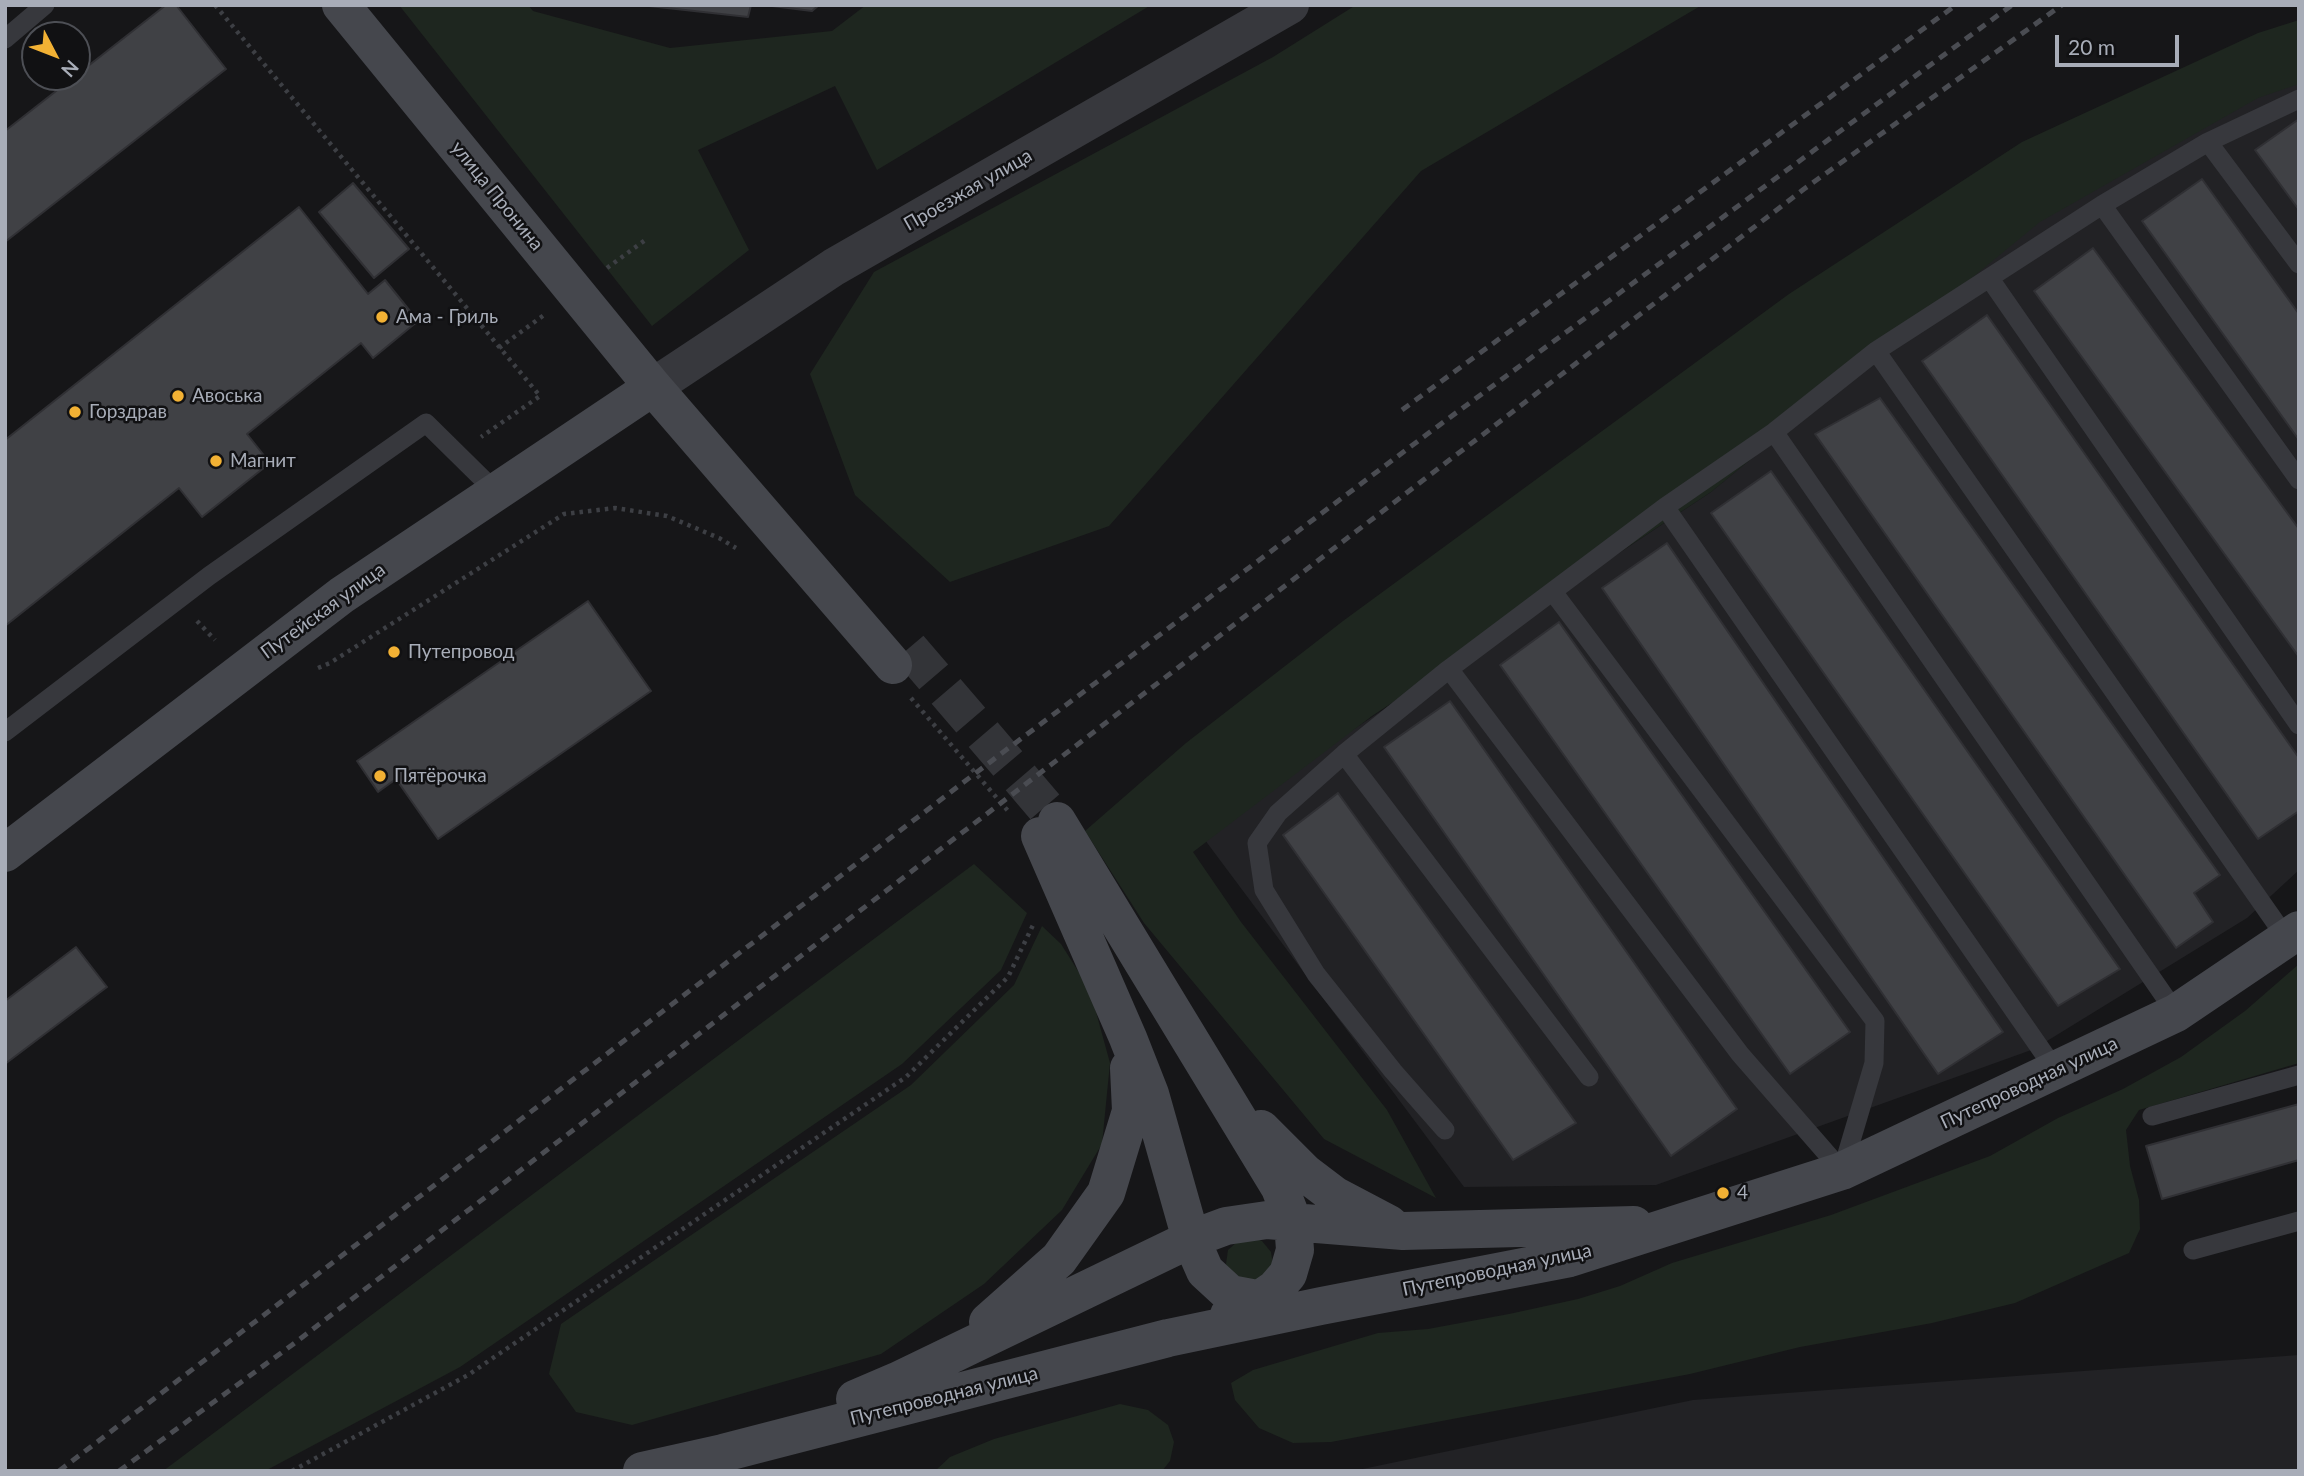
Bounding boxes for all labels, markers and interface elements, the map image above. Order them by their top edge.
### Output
north arrow [21,21,91,91]
scale bar [2059,21,2183,65]
text: 20 m [2068,34,2115,59]
text: N [57,56,84,82]
street label: улица Пронина [446,137,548,255]
street label: Проезжая улица [900,144,1036,236]
place label: Ама - Гриль [396,306,498,328]
marker: Ама - Гриль [374,309,390,325]
place label: Авоська [192,385,262,407]
marker: Авоська [170,388,186,404]
place label: Горздрав [89,401,167,423]
marker: Горздрав [67,404,83,420]
place label: Магнит [230,450,296,472]
marker: Магнит [208,453,224,469]
street label: Путейская улица [256,558,390,664]
place label: Путепровод [408,641,515,663]
marker: Путепровод [386,644,402,660]
place label: Пятёрочка [394,765,487,787]
marker: Пятёрочка [372,768,388,784]
street label: Путепроводная улица [1937,1032,2121,1134]
place label: 4 [1737,1182,1748,1204]
marker: 4 [1715,1185,1731,1201]
street label: Путепроводная улица [1400,1239,1594,1301]
street label: Путепроводная улица [848,1362,1040,1430]

